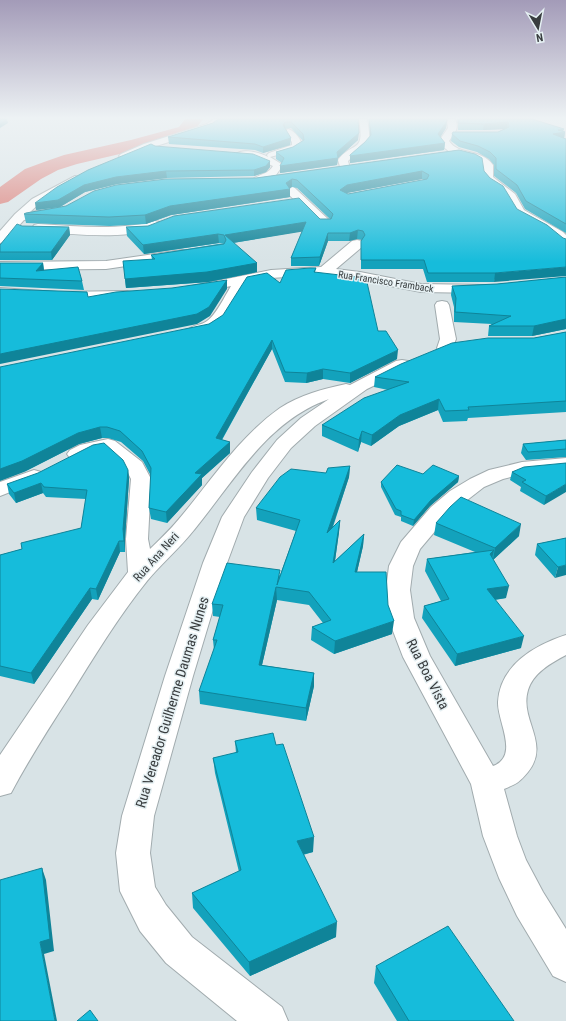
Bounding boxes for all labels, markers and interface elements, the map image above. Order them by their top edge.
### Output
north arrow [518,8,558,48]
text: N [535,30,544,44]
street label: Rua Francisco Framback [337,269,435,295]
street label: Rua Ana Neri [130,530,182,584]
street label: Rua Vereador Guilherme Daumas Nunes [132,594,212,810]
street label: Rua Boa Vista [403,636,453,712]

